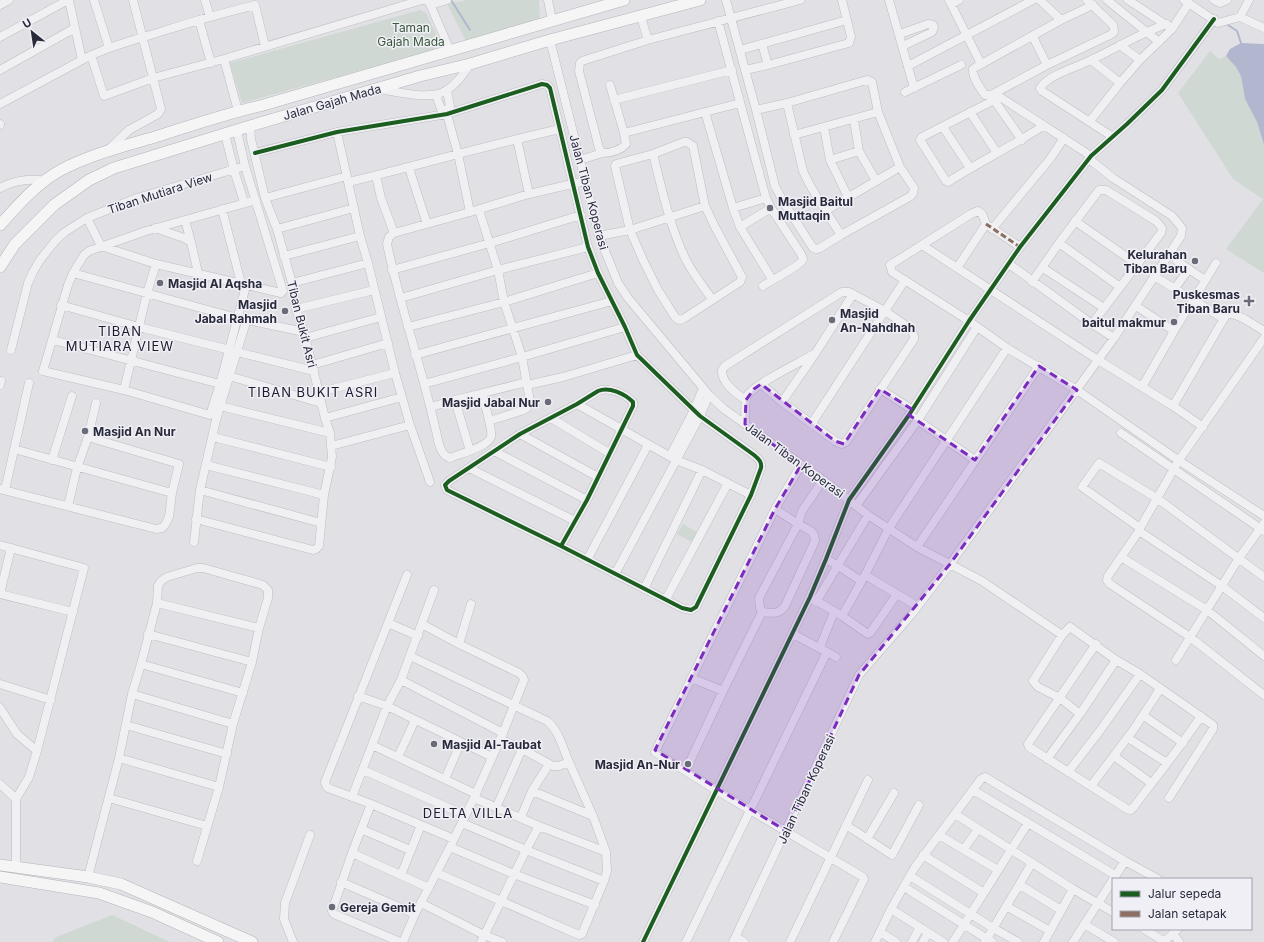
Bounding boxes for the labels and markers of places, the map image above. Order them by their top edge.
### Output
place label: Masjid Baitul Muttaqin [778,194,853,223]
marker: Masjid Baitul Muttaqin [765,203,775,213]
place label: Kelurahan Tiban Baru [1124,247,1187,276]
marker: Kelurahan Tiban Baru [1190,256,1200,266]
place label: Masjid Al Aqsha [168,276,262,291]
marker: Masjid Al Aqsha [155,278,165,288]
place label: Puskesmas Tiban Baru [1173,287,1240,316]
marker: Puskesmas Tiban Baru [1243,295,1255,307]
place label: Masjid Jabal Rahmah [195,297,277,326]
marker: Masjid Jabal Rahmah [280,306,290,316]
place label: Masjid An-Nahdhah [840,306,915,335]
marker: Masjid An-Nahdhah [827,315,837,325]
place label: baitul makmur [1082,315,1166,330]
marker: baitul makmur [1169,317,1179,327]
place label: Masjid Jabal Nur [442,395,540,410]
marker: Masjid Jabal Nur [543,397,553,407]
place label: Masjid An Nur [93,424,176,439]
marker: Masjid An Nur [80,426,90,436]
place label: Masjid Al-Taubat [442,737,542,752]
marker: Masjid Al-Taubat [429,739,439,749]
place label: Masjid An-Nur [595,757,680,772]
marker: Masjid An-Nur [683,759,693,769]
place label: Gereja Gemit [340,900,416,915]
marker: Gereja Gemit [327,902,337,912]

